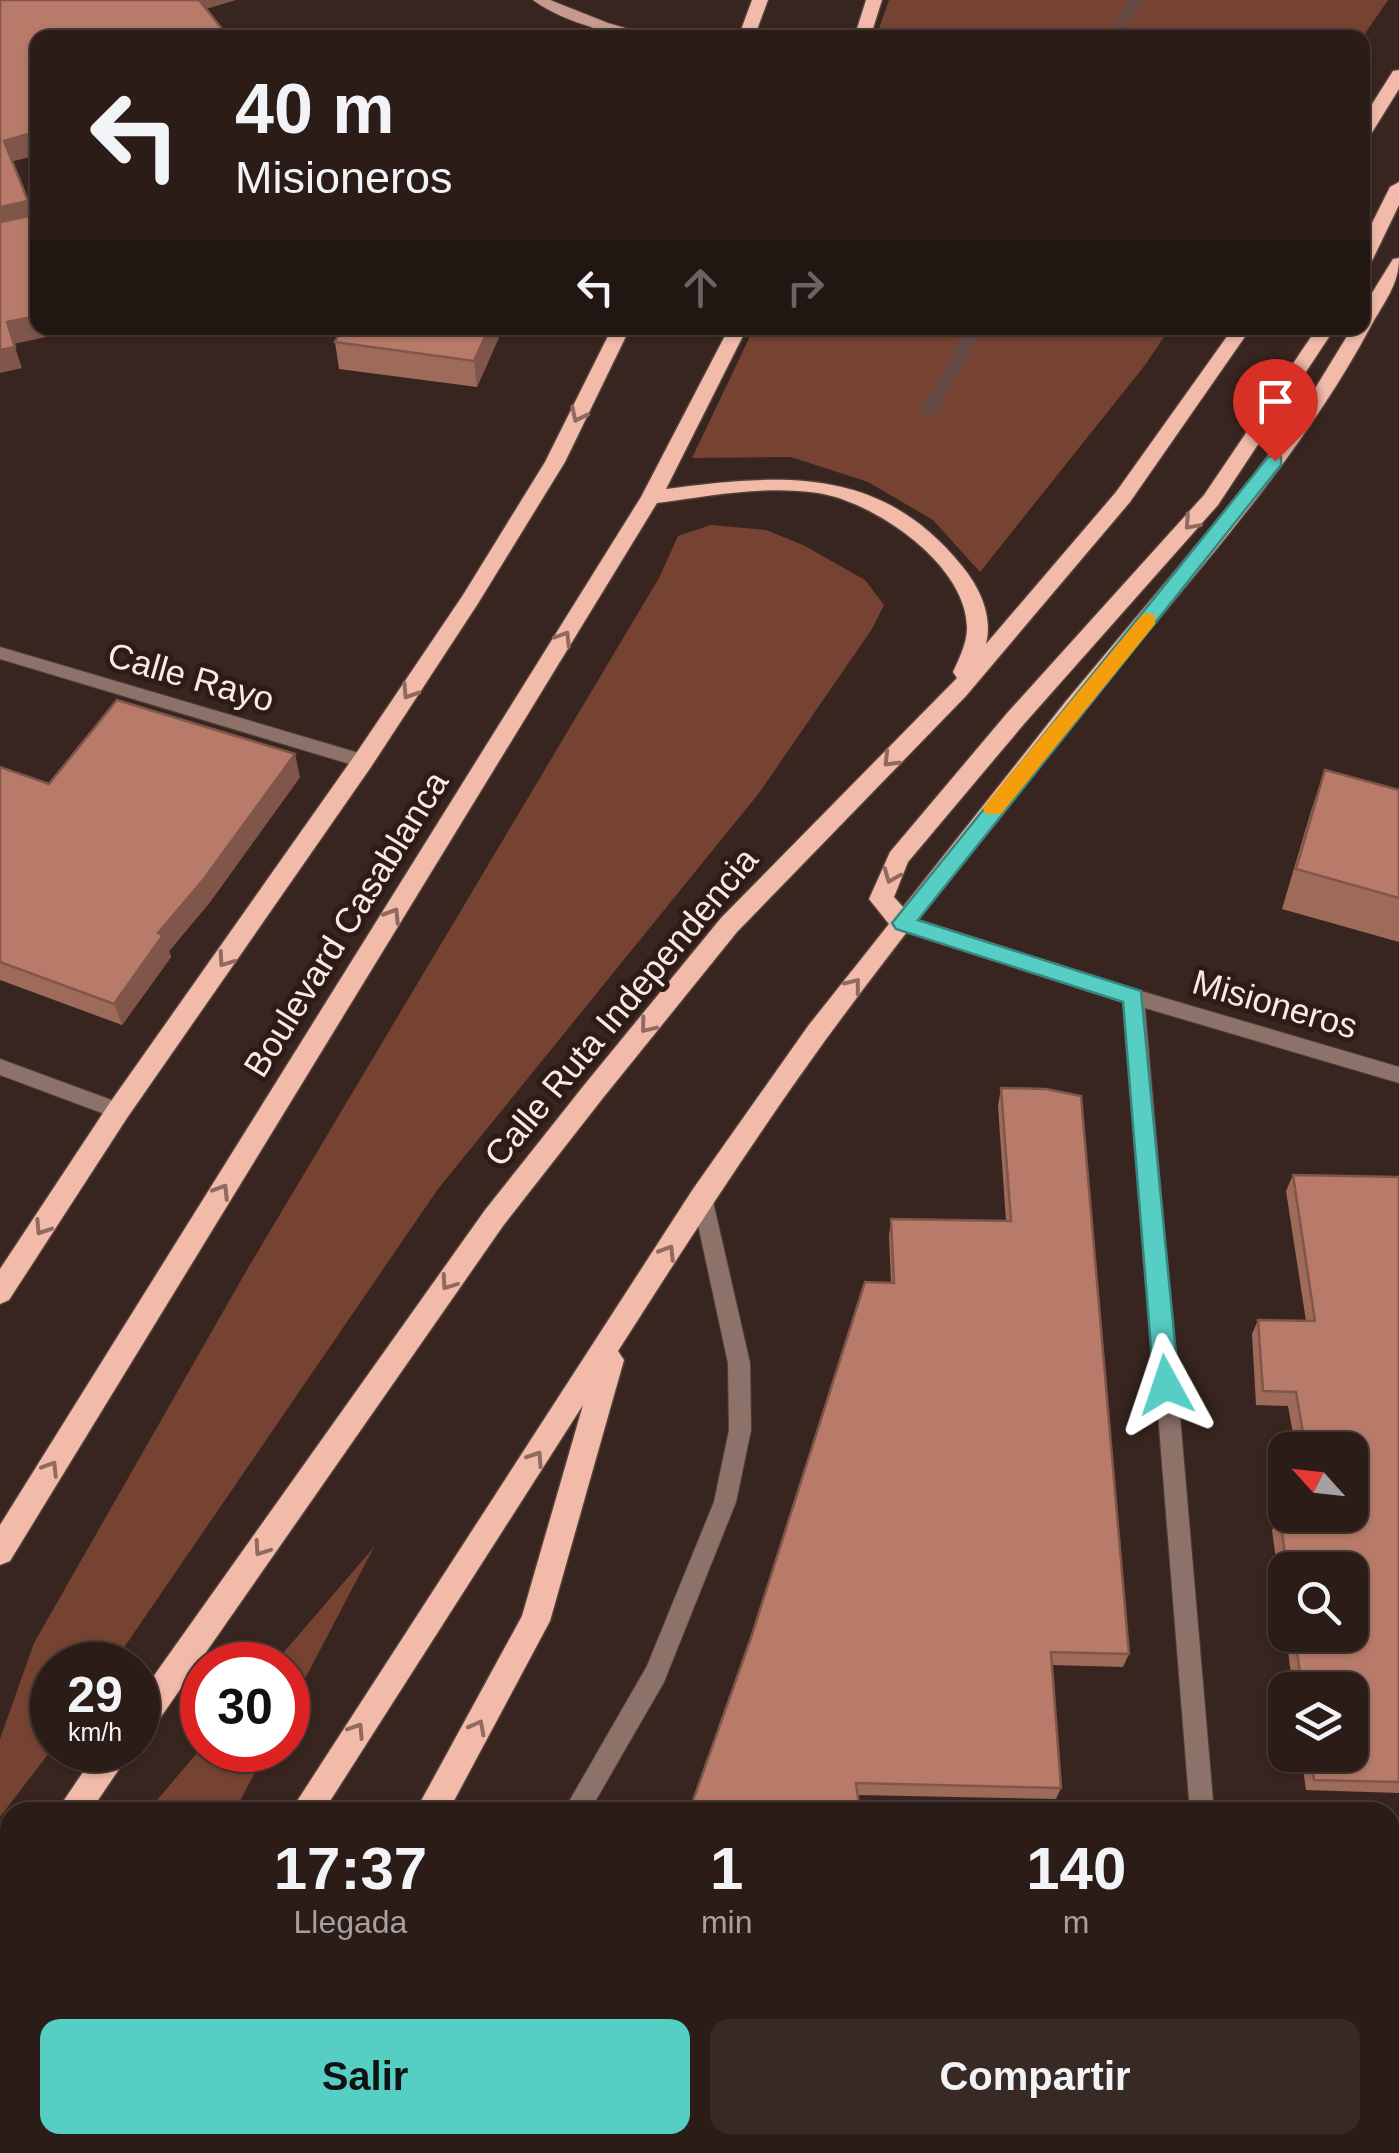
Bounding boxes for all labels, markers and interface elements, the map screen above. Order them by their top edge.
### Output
icon: left [70,70,200,200]
text: 40 m [235,70,395,148]
text: Misioneros [235,152,453,203]
icon: left [568,260,623,315]
icon: ahead [673,260,728,315]
icon: right [778,260,833,315]
pin [1233,359,1318,462]
icon: arrive [1248,374,1303,429]
one-way arrow [571,405,591,423]
one-way arrow [1184,511,1202,529]
one-way arrow [552,631,571,649]
street label: Calle Rayo [103,634,279,719]
one-way arrow [403,681,422,699]
one-way arrow [884,749,902,767]
street label: Boulevard Casablanca [236,764,456,1083]
street label: Calle Ruta Independencia [476,839,765,1173]
one-way arrow [882,867,902,884]
one-way arrow [381,908,400,926]
one-way arrow [219,949,237,967]
street label: Misioneros [1188,961,1362,1046]
one-way arrow [843,978,860,996]
one-way arrow [641,1014,659,1032]
one-way arrow [210,1184,229,1202]
one-way arrow [36,1218,55,1236]
one-way arrow [656,1244,675,1262]
one-way arrow [443,1272,460,1290]
position arrow [1114,1333,1218,1437]
north arrow [1268,1432,1368,1532]
map controls [1268,1432,1368,1772]
one-way arrow [523,1451,542,1469]
one-way arrow [39,1461,58,1479]
one-way arrow [255,1538,274,1556]
button: search [1268,1552,1368,1652]
speed limit sign: 30 [180,1642,310,1772]
text: 29 [67,1667,123,1723]
button: layers [1268,1672,1368,1772]
text: km/h [68,1718,122,1746]
one-way arrow [466,1720,486,1738]
one-way arrow [345,1723,364,1741]
text: 17:37 [274,1835,427,1902]
text: 1 [710,1835,743,1902]
text: 140 [1026,1835,1126,1902]
text: Llegada [293,1904,407,1940]
text: min [701,1904,752,1940]
text: m [1063,1904,1090,1940]
button: Salir [40,2019,690,2134]
button: Compartir [710,2019,1360,2134]

